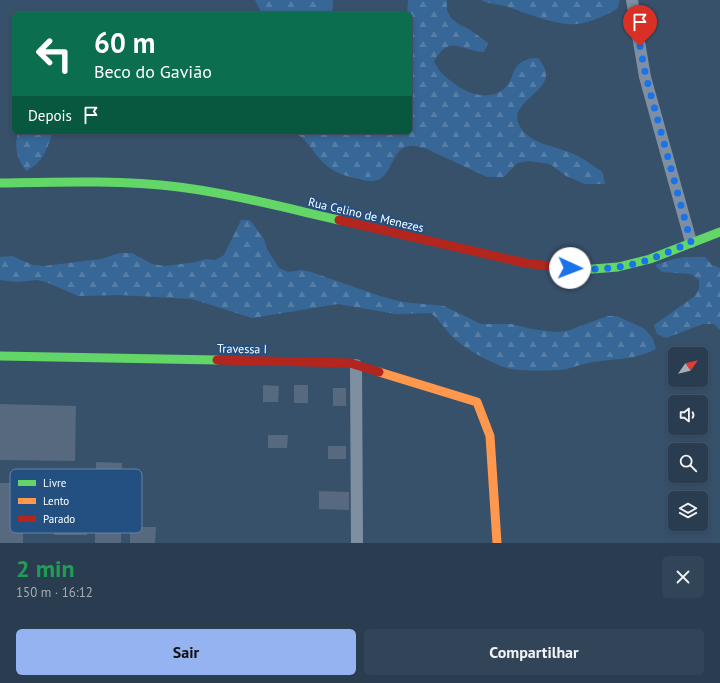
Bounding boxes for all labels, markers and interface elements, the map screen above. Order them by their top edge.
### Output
pin [623,5,657,46]
icon: arrive [629,11,651,33]
text: 60 m [94,24,155,61]
icon: left [28,28,80,80]
text: Beco do Gavião [94,60,212,83]
icon: arrive [80,104,102,126]
text: Depois [28,106,72,125]
street label: Rua Celino de Menezes [307,194,425,235]
position arrow [549,247,591,289]
street label: Travessa I [217,341,267,356]
north arrow [668,347,708,387]
map controls [668,347,708,531]
button: sound [668,395,708,435]
button: search [668,443,708,483]
legend [10,469,142,533]
text: Livre [43,476,67,490]
button: layers [668,491,708,531]
text: Lento [43,494,69,508]
text: Parado [43,512,75,526]
text: 2 min [16,553,75,584]
button: close [662,556,704,598]
text: 150 m · 16:12 [16,584,93,601]
button: Sair [16,629,356,675]
button: Compartilhar [364,629,704,675]

